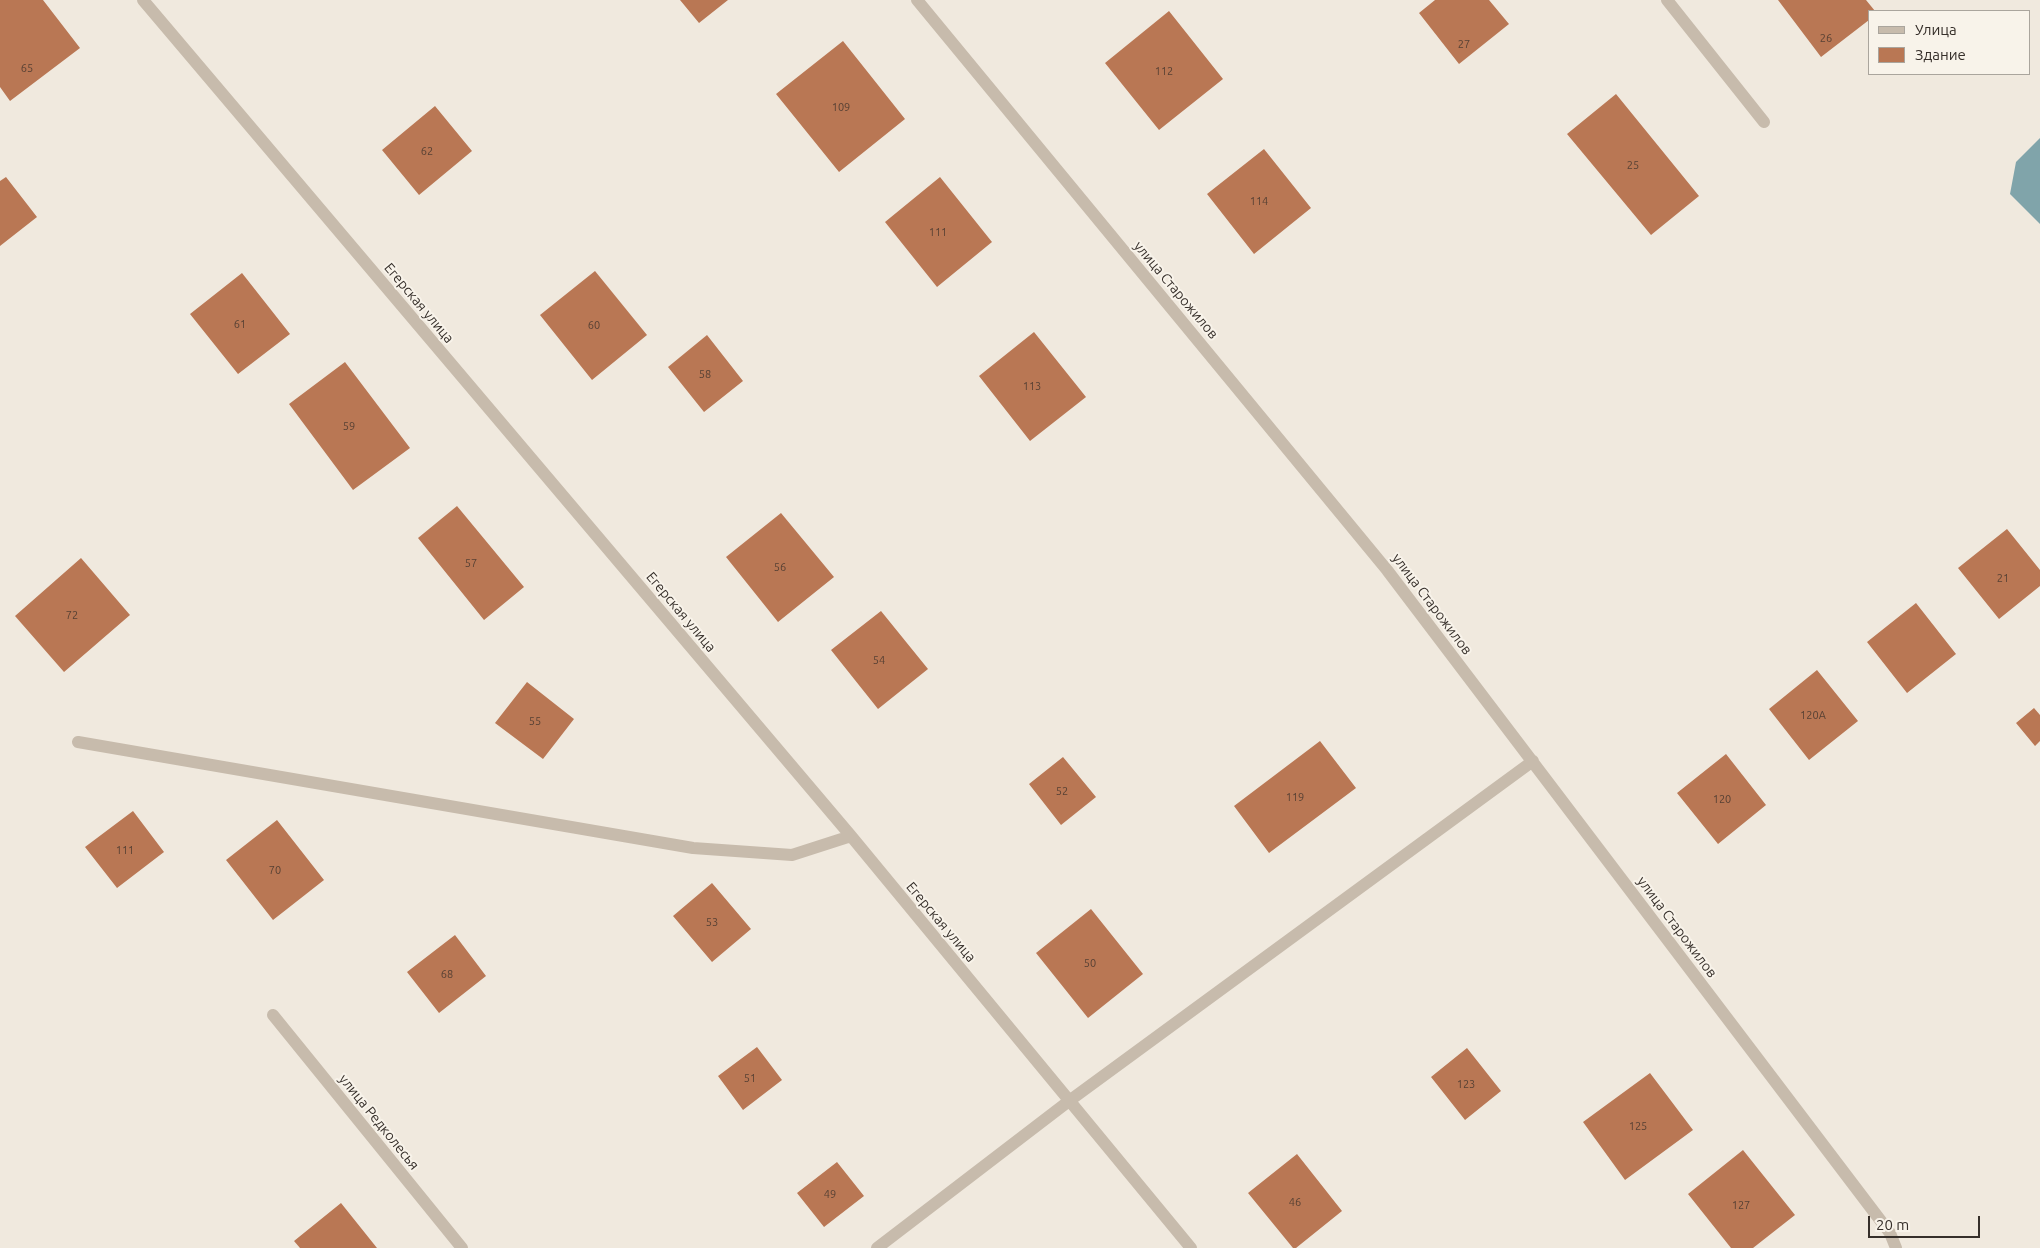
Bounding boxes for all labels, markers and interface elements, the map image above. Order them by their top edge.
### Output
legend [1868,10,2030,75]
text: Улица [1915,21,1957,38]
house number: 26 [1820,31,1832,45]
house number: 27 [1458,37,1470,51]
text: Здание [1915,46,1966,63]
house number: 65 [21,61,33,75]
house number: 112 [1155,64,1173,78]
house number: 109 [832,100,850,114]
house number: 62 [421,144,433,158]
house number: 25 [1627,158,1639,172]
house number: 114 [1250,194,1268,208]
house number: 111 [929,225,947,239]
street label: улица Старожилов [1130,238,1222,342]
street label: Егерская улица [381,260,457,346]
house number: 61 [234,317,246,331]
house number: 60 [588,318,600,332]
house number: 58 [699,367,711,381]
house number: 113 [1023,379,1041,393]
house number: 59 [343,419,355,433]
street label: улица Старожилов [1389,550,1475,658]
house number: 57 [465,556,477,570]
house number: 56 [774,560,786,574]
street label: Егерская улица [643,569,719,655]
house number: 21 [1997,571,2009,585]
house number: 72 [66,608,78,622]
house number: 54 [873,653,885,667]
house number: 120А [1800,708,1826,722]
house number: 55 [529,714,541,728]
house number: 52 [1056,784,1068,798]
house number: 119 [1286,790,1304,804]
house number: 120 [1713,792,1731,806]
house number: 111 [116,843,134,857]
house number: 70 [269,863,281,877]
street label: улица Старожилов [1634,873,1720,981]
street label: Егерская улица [903,879,979,965]
house number: 53 [706,915,718,929]
house number: 50 [1084,956,1096,970]
house number: 68 [441,967,453,981]
street label: улица Редколесья [335,1071,423,1173]
house number: 51 [744,1071,756,1085]
house number: 123 [1457,1077,1475,1091]
house number: 125 [1629,1119,1647,1133]
house number: 49 [824,1187,836,1201]
house number: 46 [1289,1195,1301,1209]
house number: 127 [1732,1198,1750,1212]
scale bar [1870,1206,1982,1238]
text: 20 m [1876,1216,1909,1233]

